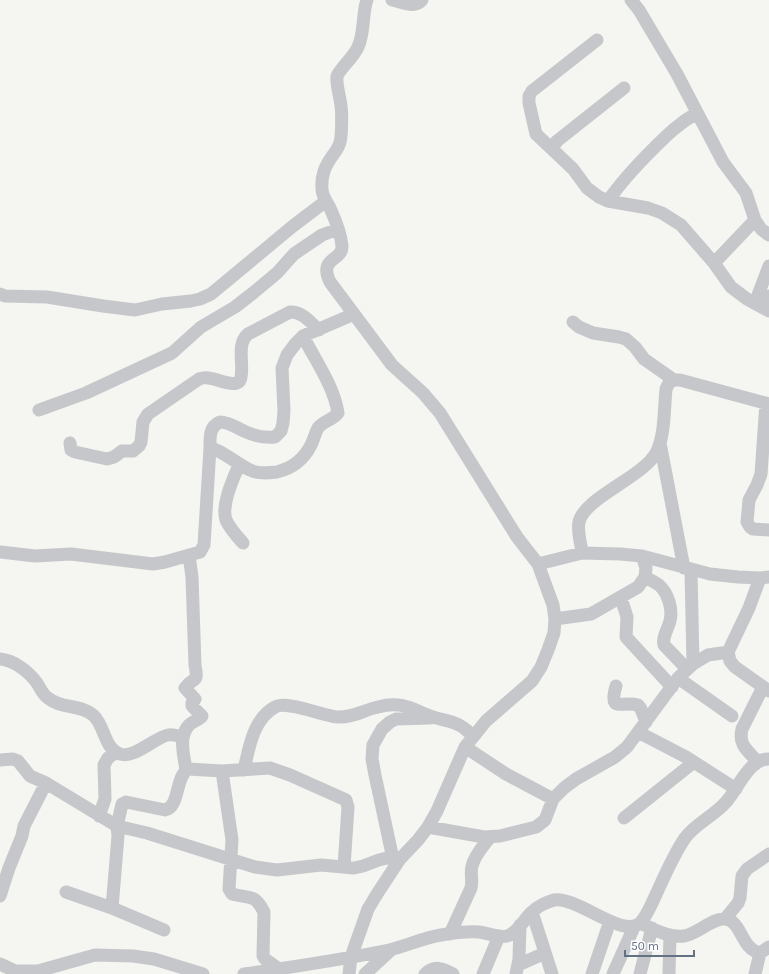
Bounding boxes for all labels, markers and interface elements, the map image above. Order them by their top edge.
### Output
scale bar [625,932,694,958]
text: 50 m [631,939,659,953]

